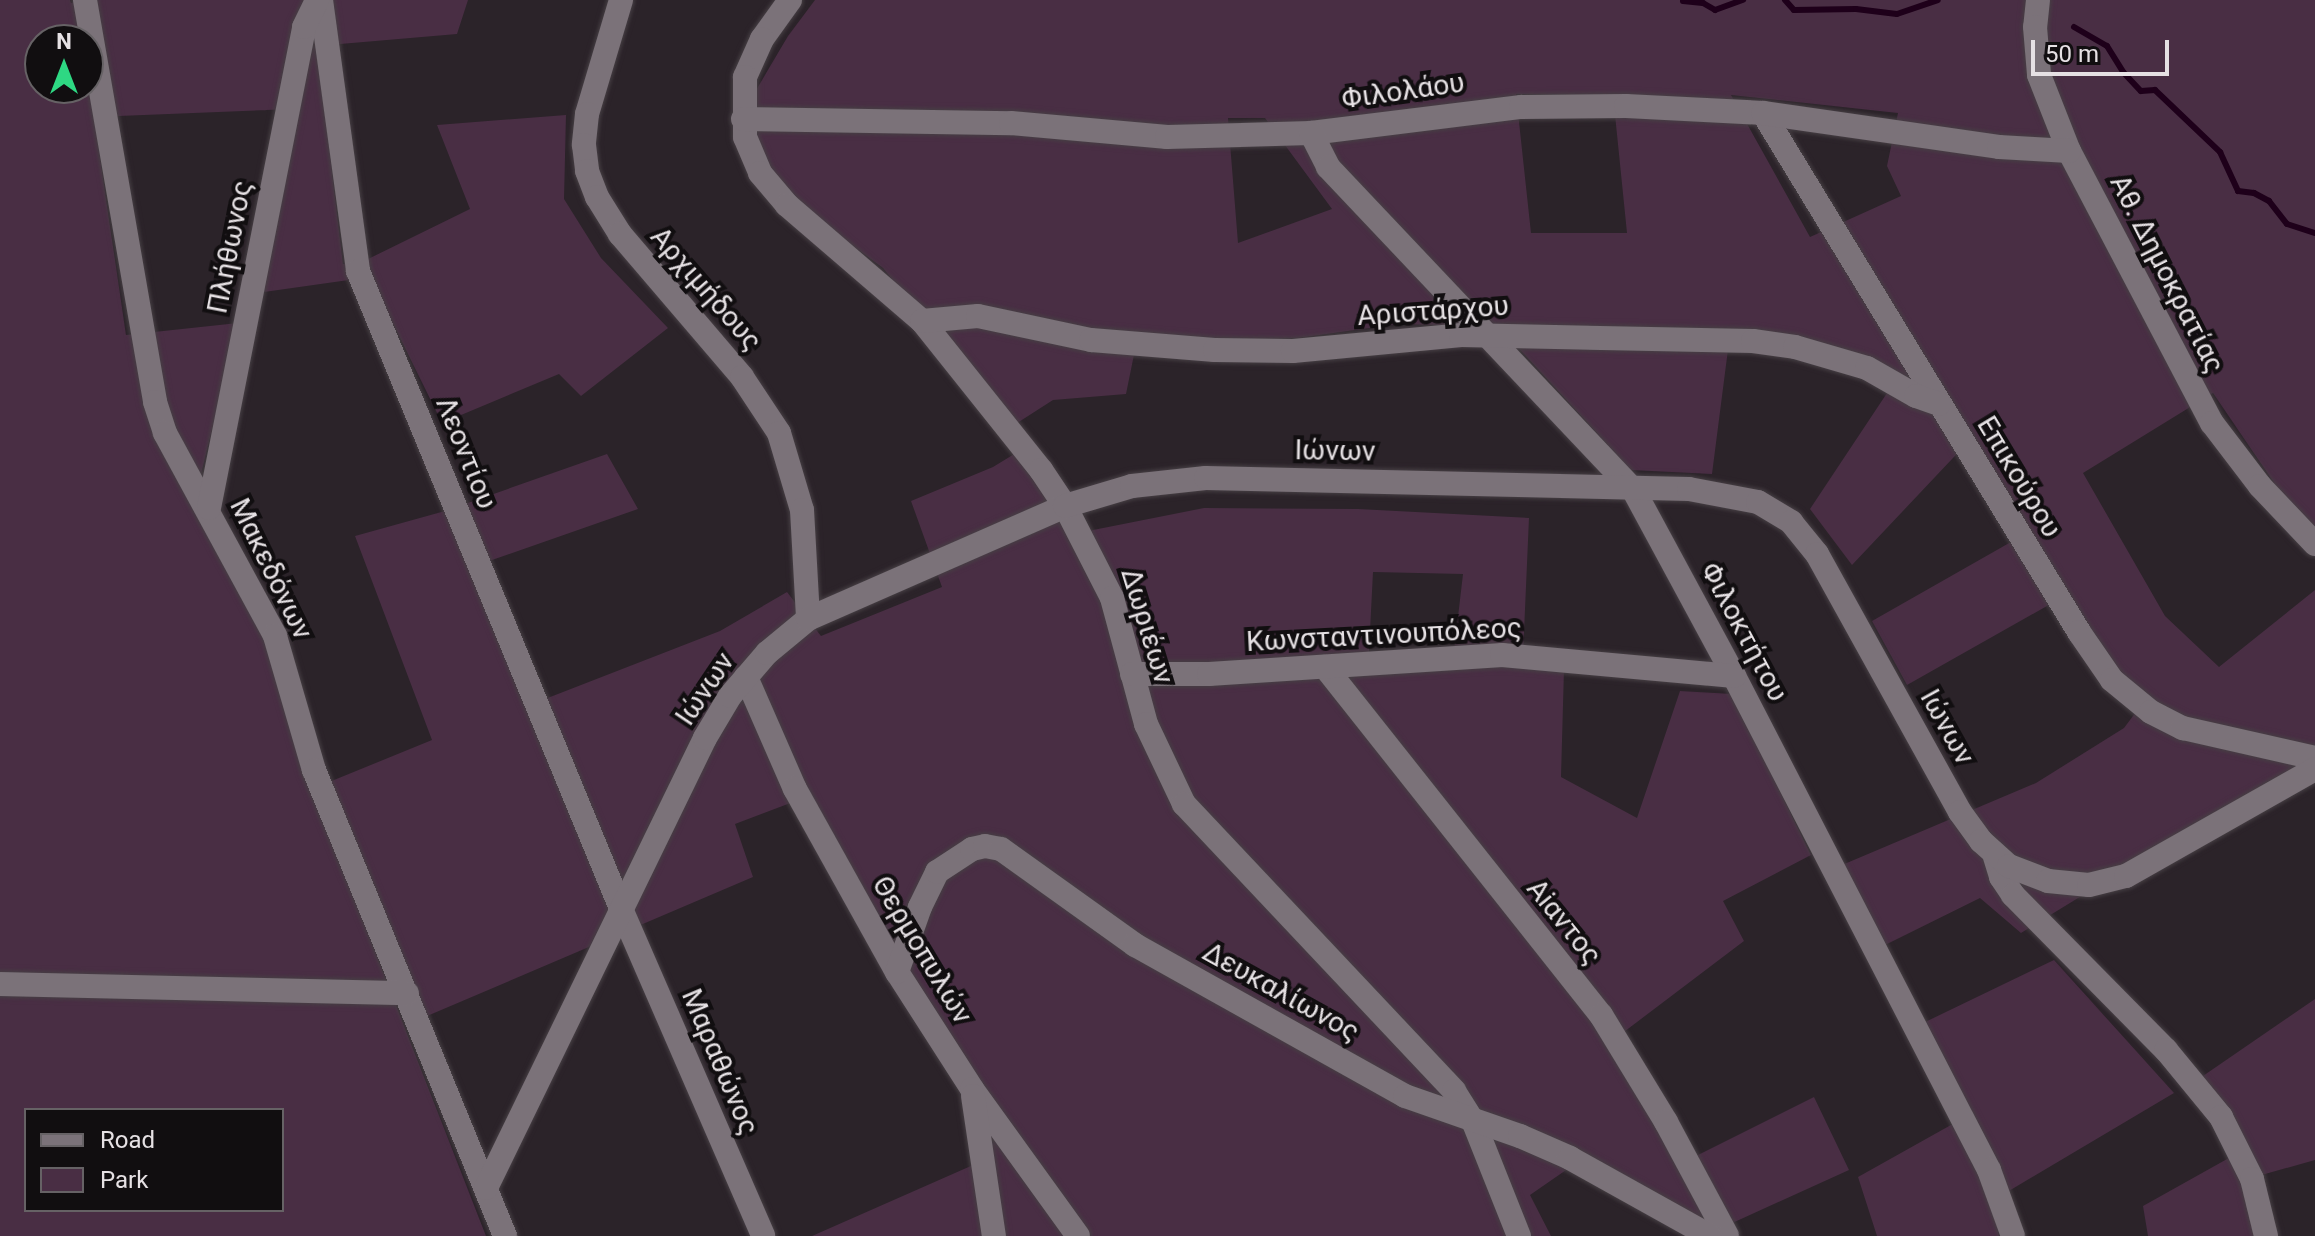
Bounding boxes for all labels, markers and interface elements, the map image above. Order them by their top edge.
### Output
north arrow [24,24,104,104]
scale bar [2035,24,2173,74]
text: N [56,29,72,54]
text: 50 m [2045,40,2099,68]
street label: Φιλολάου [1340,66,1466,116]
street label: Αθ. Δημοκρατίας [2103,169,2231,379]
street label: Πλήθωνος [201,178,259,316]
street label: Αρχιμήδους [643,220,769,358]
street label: Αριστάρχου [1356,289,1510,333]
street label: Λεοντίου [428,392,504,514]
street label: Επικούρου [1970,410,2068,544]
street label: Ιώνων [1294,433,1376,469]
street label: Μακεδόνων [222,493,320,645]
street label: Φιλοκτήτου [1693,557,1795,707]
street label: Δωριέων [1113,564,1181,688]
street label: Κωνσταντινουπόλεος [1245,611,1523,659]
street label: Ιώνων [669,646,741,732]
street label: Ιώνων [1913,684,1981,770]
street label: Θερμοπυλών [865,870,979,1030]
street label: Aiαντος [1519,873,1609,971]
street label: Δευκαλίωνος [1197,935,1365,1049]
street label: Μαραθώνος [674,984,766,1140]
legend [24,1108,284,1212]
text: Road [100,1126,155,1154]
text: Park [100,1166,148,1194]

